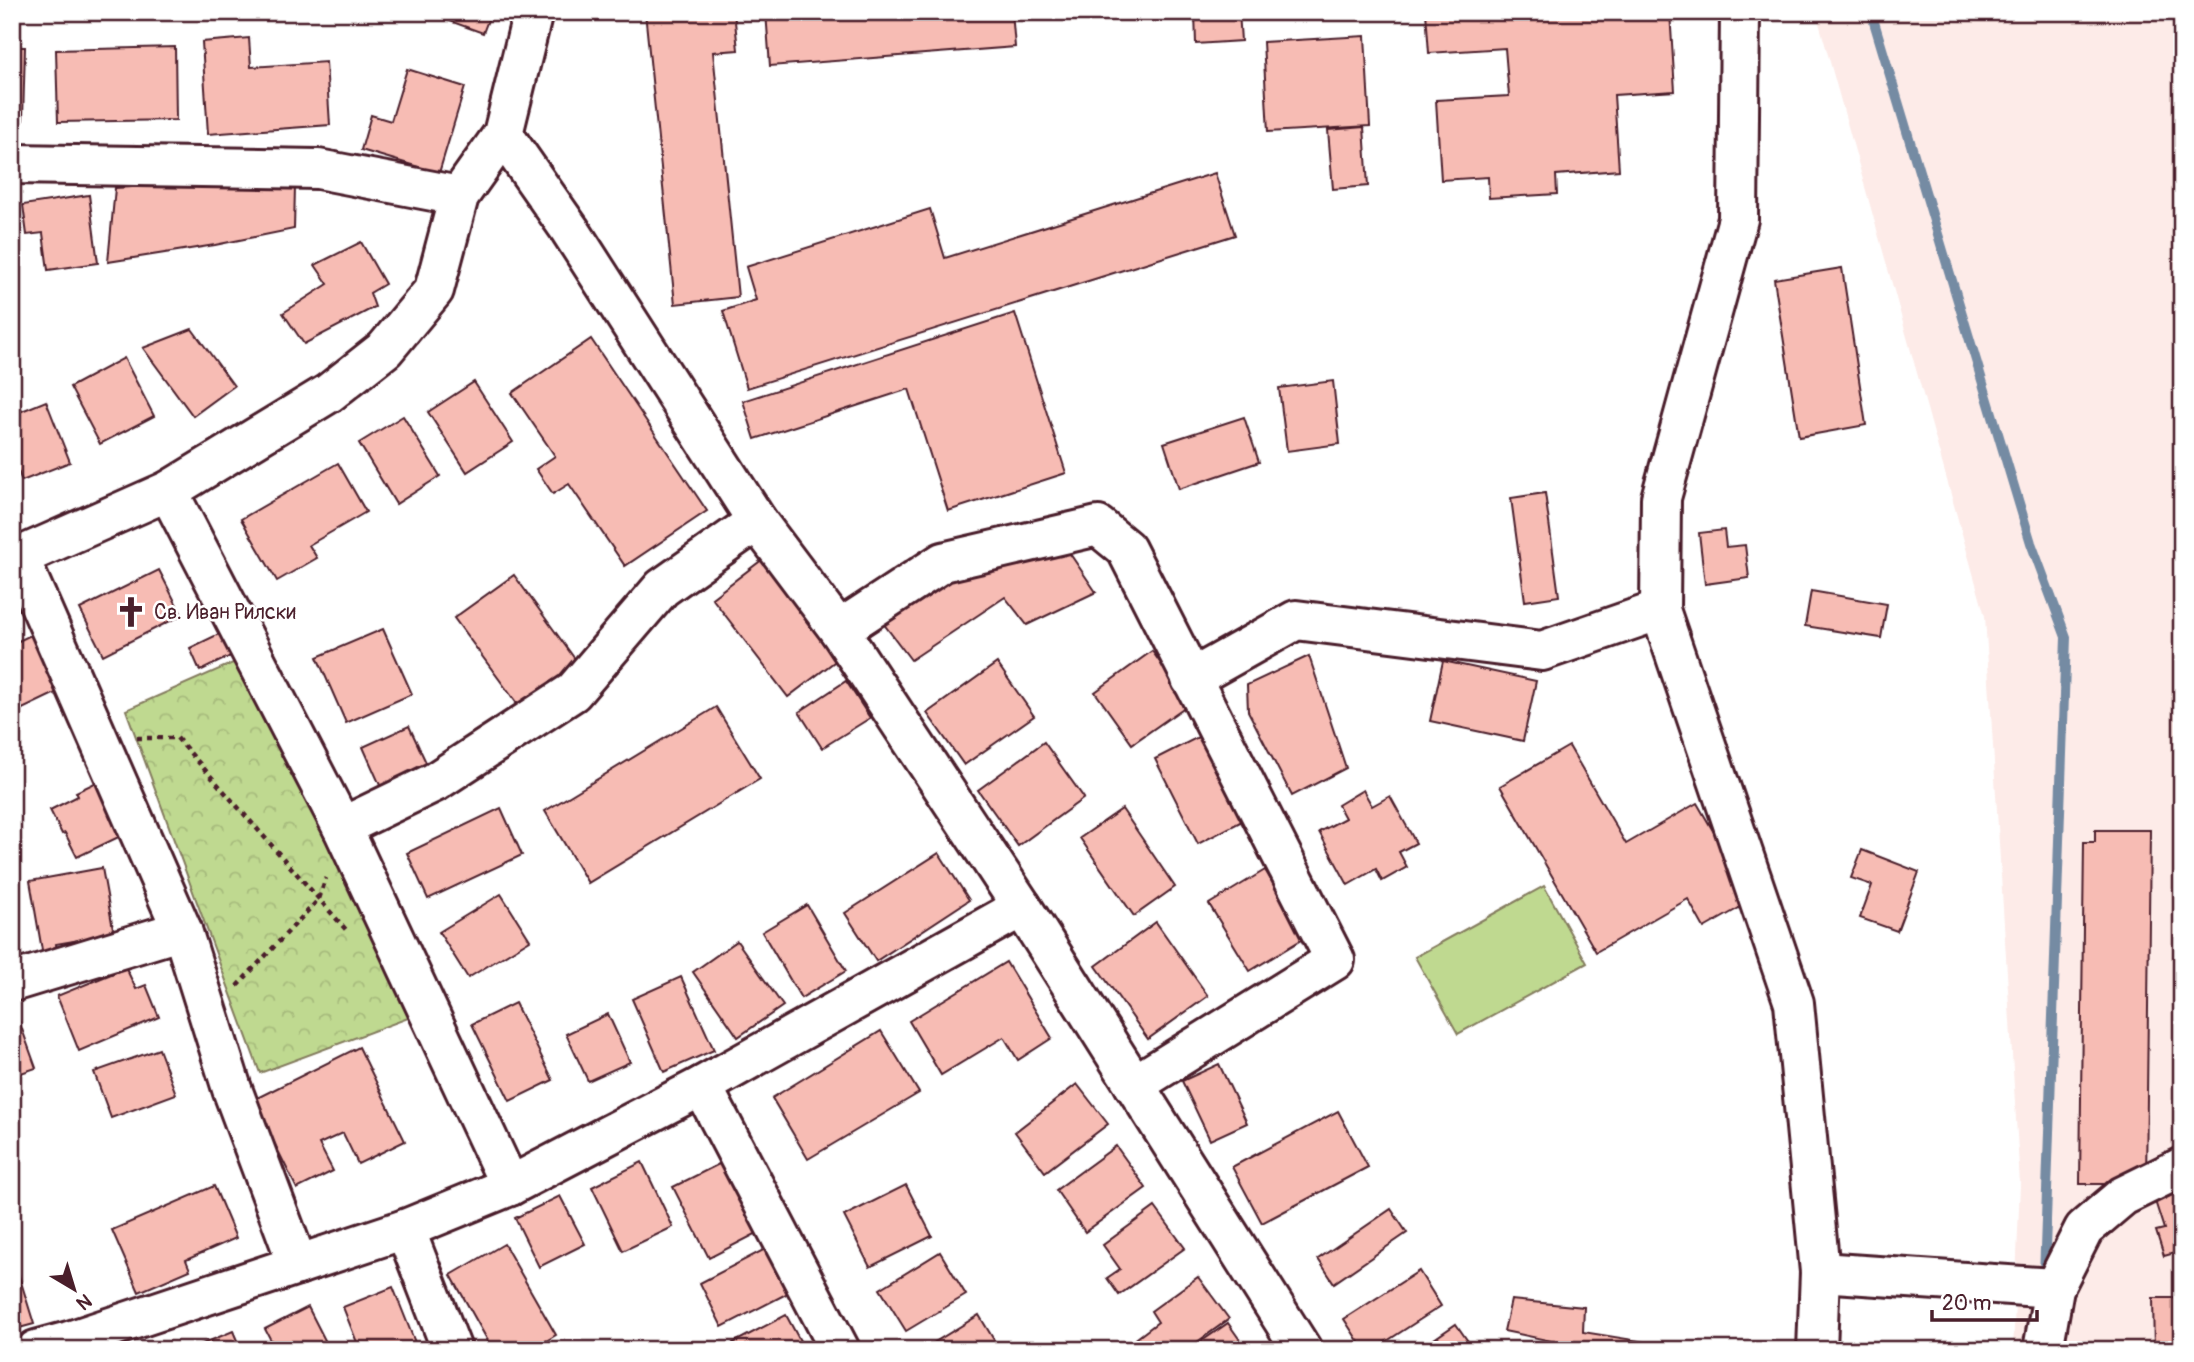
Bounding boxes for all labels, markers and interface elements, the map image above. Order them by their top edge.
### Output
church icon: Св. Иван Рилски [114,595,148,629]
place label: Св. Иван Рилски [154,599,296,626]
north arrow [38,1254,108,1324]
scale bar [1932,1278,2036,1322]
text: N [71,1288,96,1315]
text: 20 m [1942,1290,1991,1317]

